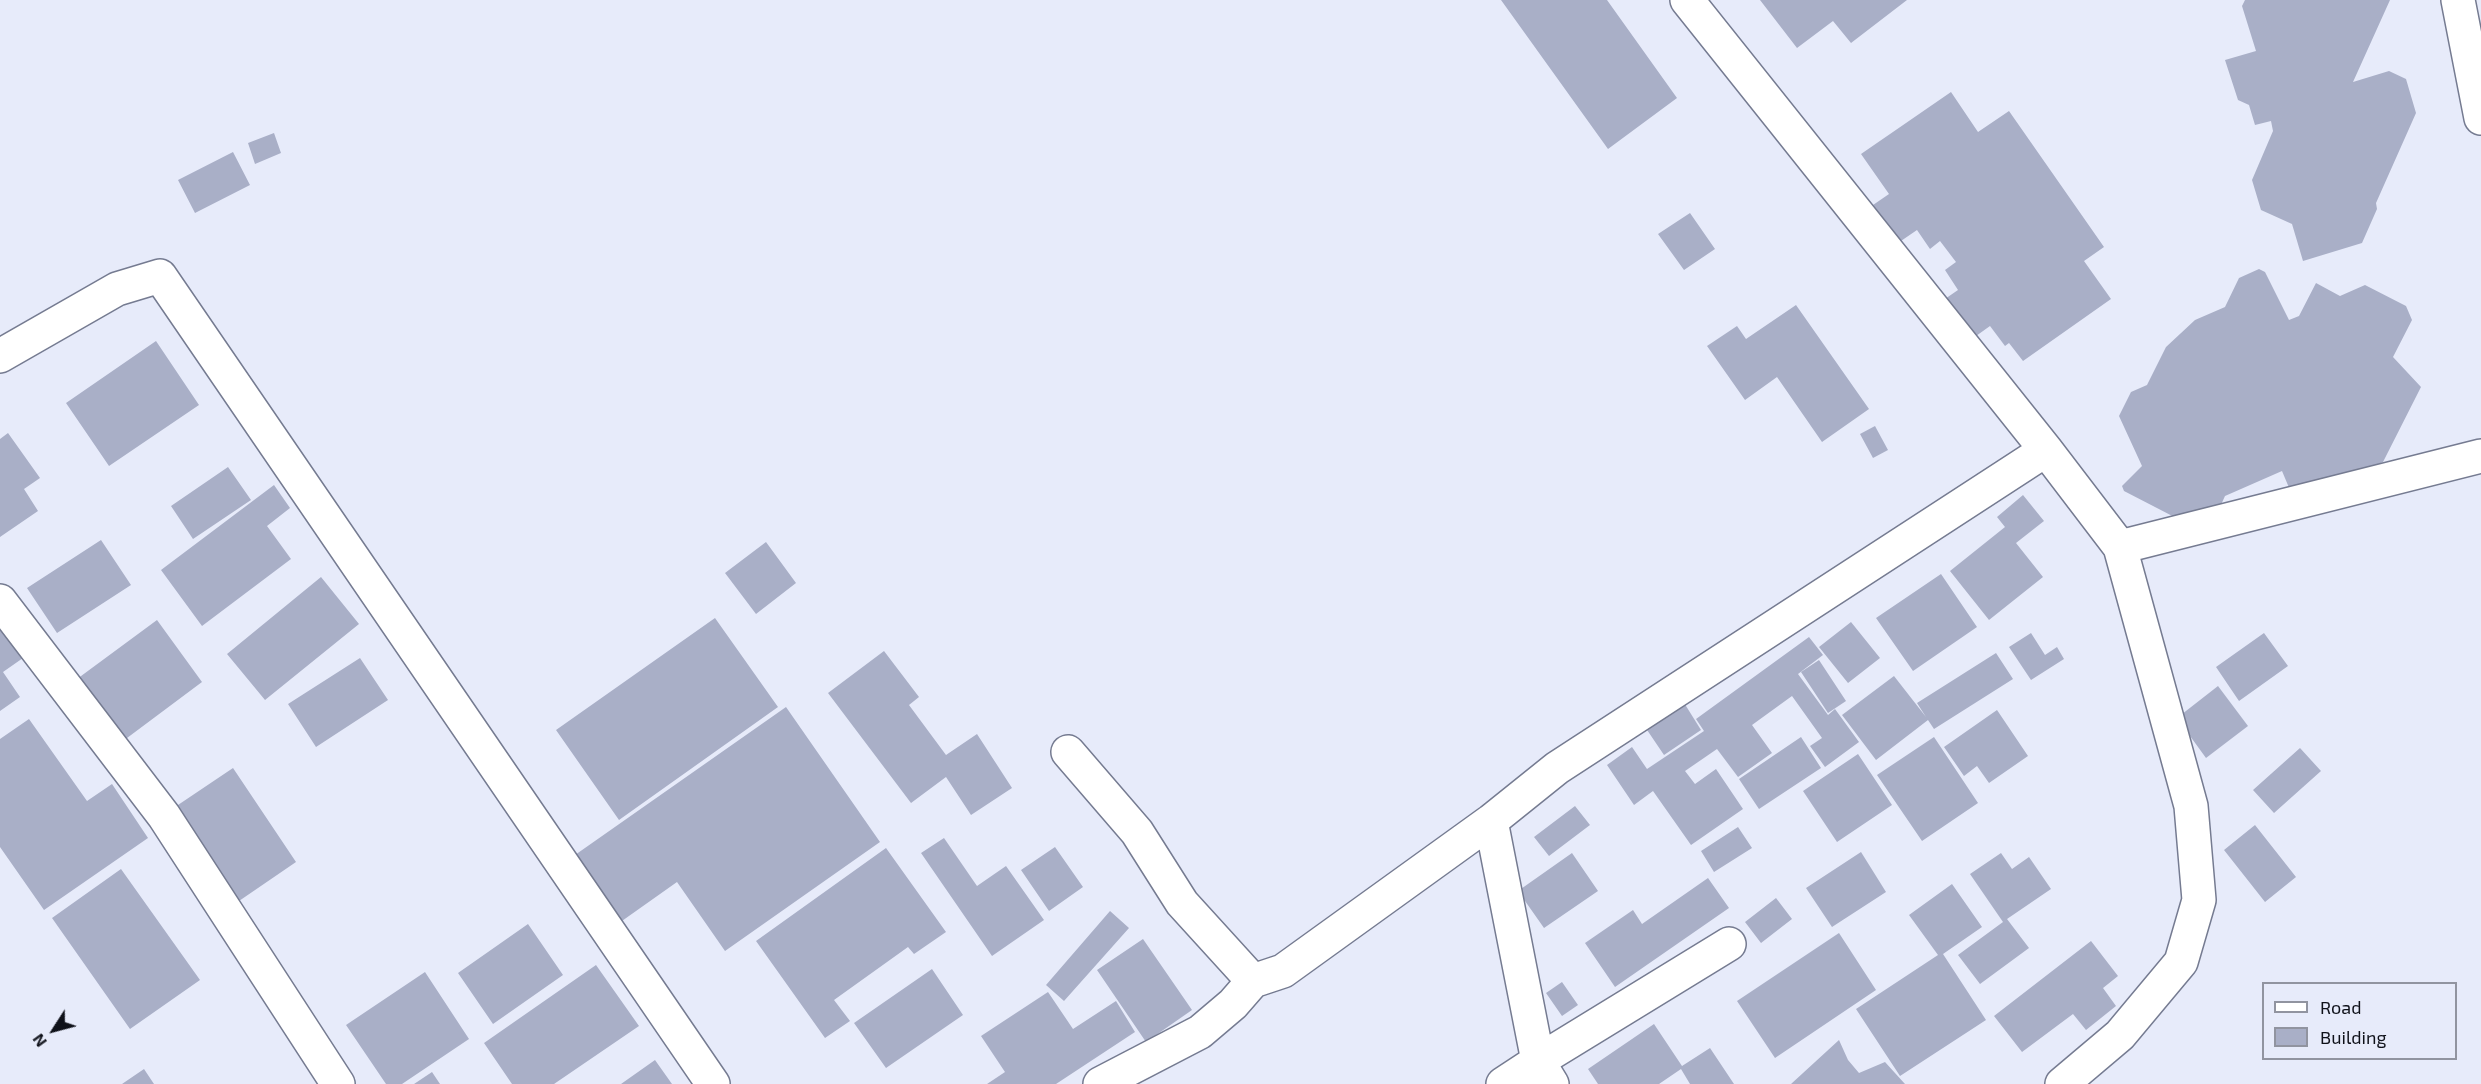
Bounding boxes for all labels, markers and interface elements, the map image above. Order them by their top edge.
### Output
legend [2262,982,2457,1060]
text: Road [2320,996,2361,1018]
north arrow [24,1000,84,1060]
text: Building [2320,1026,2387,1048]
text: N [28,1031,50,1051]

